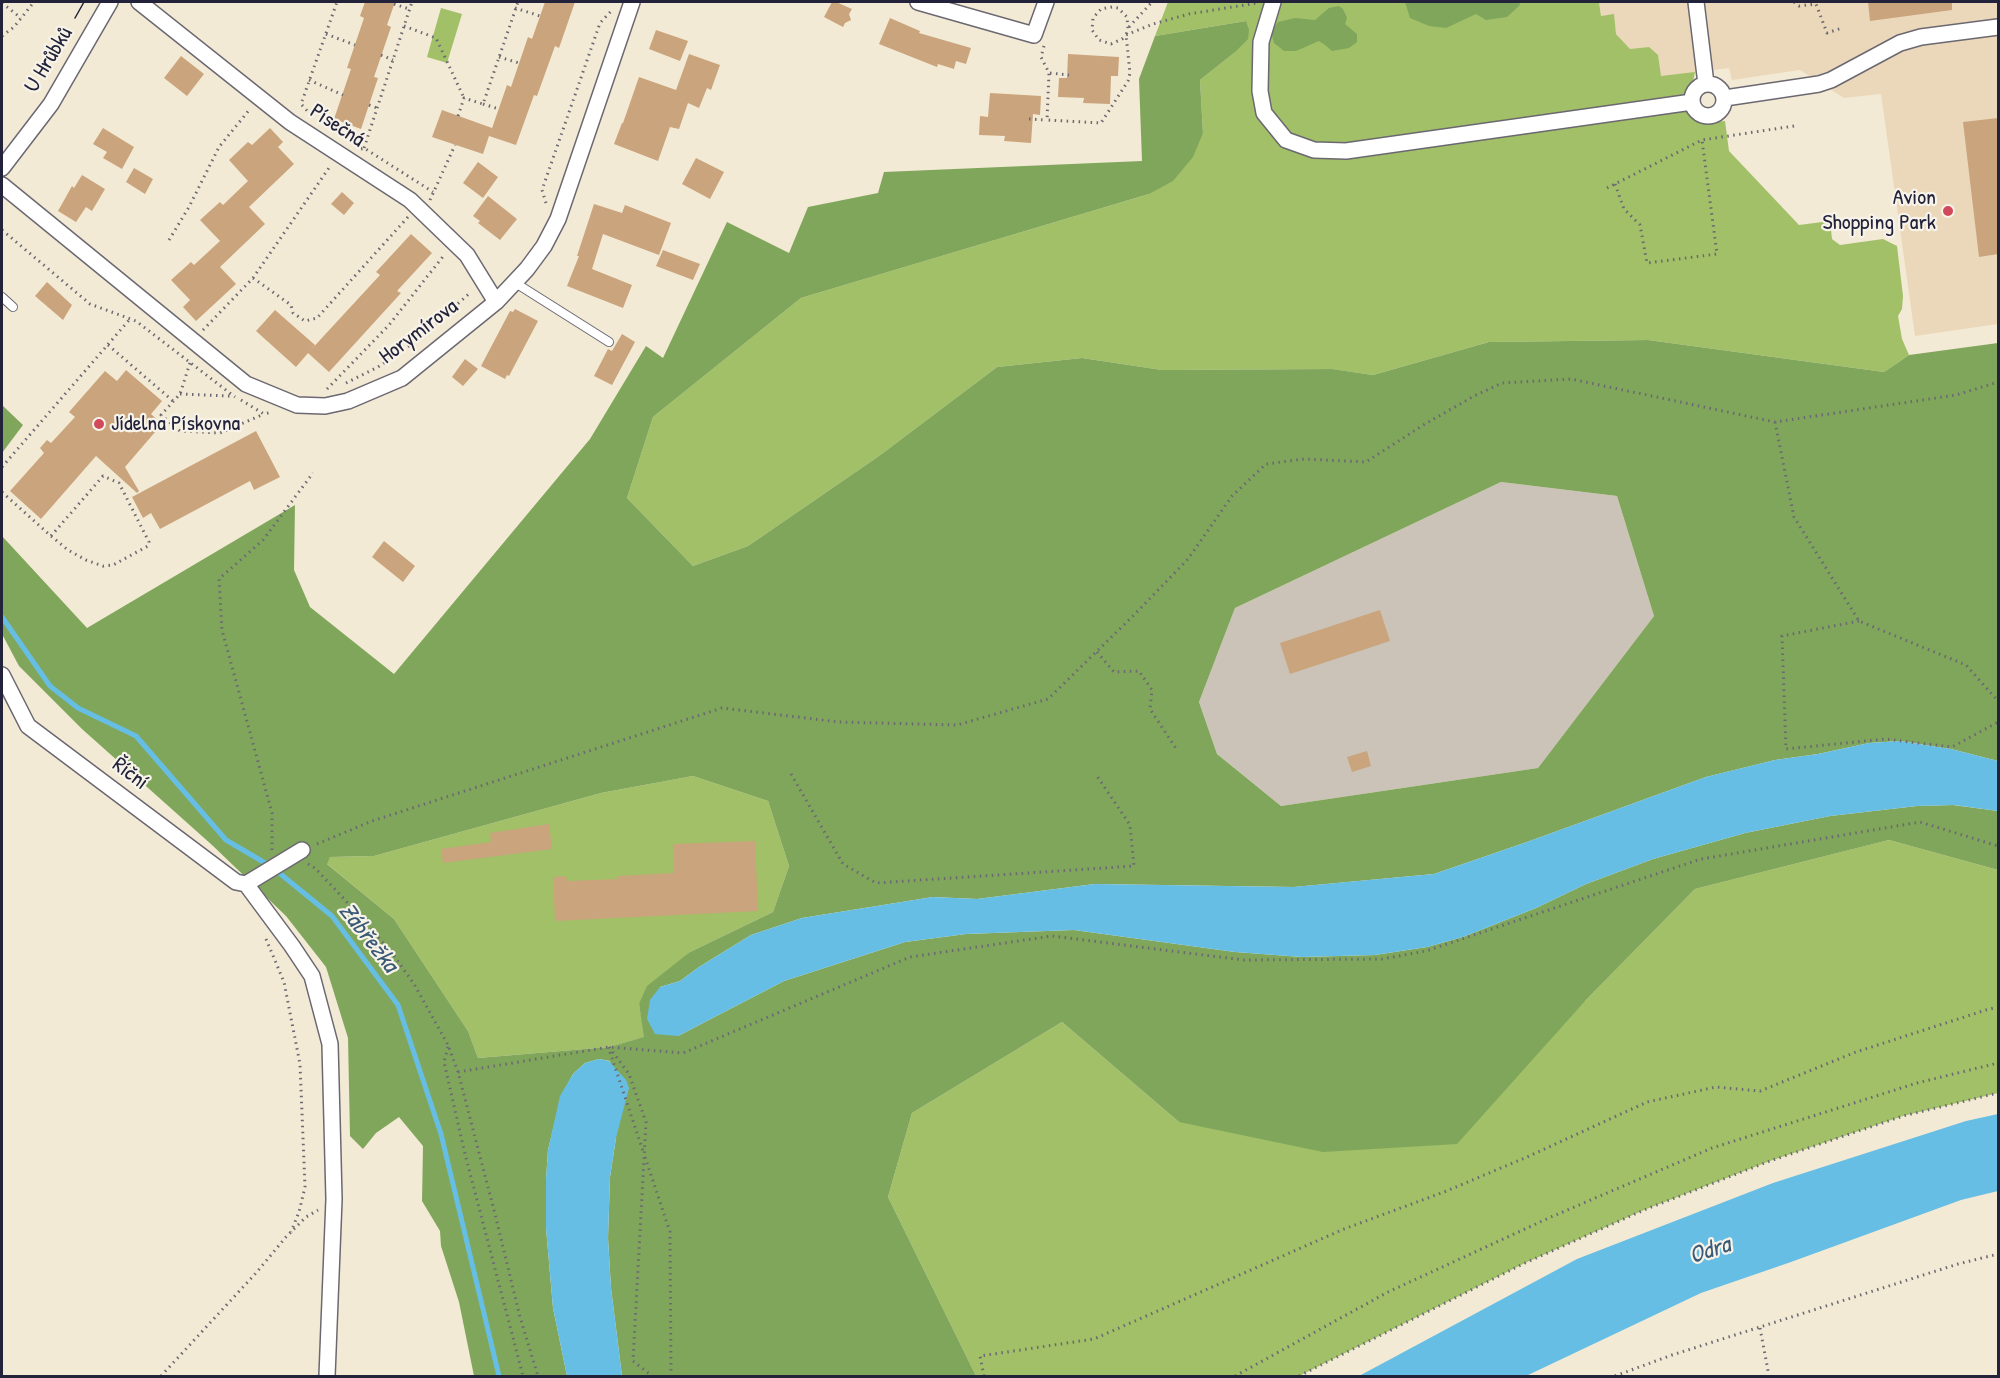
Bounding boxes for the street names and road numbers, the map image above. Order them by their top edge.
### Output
street label: U Hrůbků [19,22,79,98]
street label: Písečná [305,99,369,153]
street label: Horymírova [374,294,464,370]
street label: Říční [107,752,153,796]

